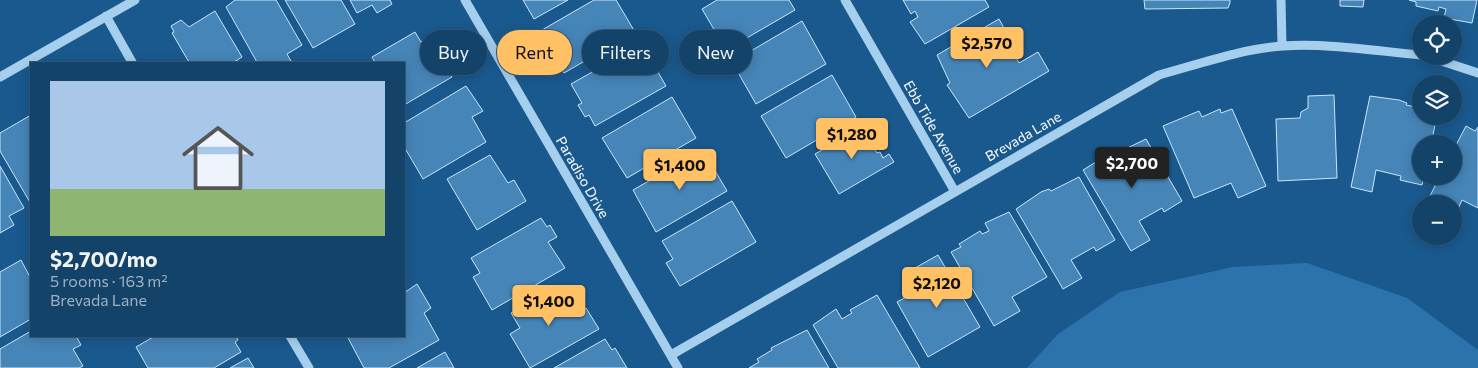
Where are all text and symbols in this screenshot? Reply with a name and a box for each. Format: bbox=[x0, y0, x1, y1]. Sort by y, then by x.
map controls bbox=[1412, 15, 1462, 245]
button: locate bbox=[1412, 15, 1462, 65]
pin: $2,570 bbox=[946, 27, 1028, 69]
chip: Buy bbox=[420, 30, 487, 75]
chip: Rent bbox=[497, 30, 572, 75]
chip: Filters bbox=[582, 30, 669, 75]
chip: New bbox=[679, 30, 752, 75]
text: $2,570 bbox=[962, 33, 1012, 52]
button: layers bbox=[1412, 75, 1462, 125]
street label: Ebb Tide Avenue bbox=[900, 77, 968, 177]
street label: Brevada Lane bbox=[982, 107, 1064, 165]
icon: home bbox=[173, 113, 263, 203]
pin: $1,280 bbox=[811, 118, 893, 160]
text: $1,280 bbox=[827, 124, 877, 143]
street label: Paradiso Drive bbox=[553, 133, 613, 221]
button: + bbox=[1412, 135, 1462, 185]
pin: $2,700 bbox=[1091, 146, 1173, 189]
pin: $1,400 bbox=[639, 148, 721, 191]
text: $2,700 bbox=[1106, 153, 1158, 172]
text: $1,400 bbox=[654, 155, 706, 174]
button: − bbox=[1412, 195, 1462, 245]
text: $2,700/mo bbox=[50, 246, 158, 271]
pin: $2,120 bbox=[896, 266, 978, 309]
text: 5 rooms · 163 m² bbox=[50, 271, 168, 290]
text: $2,120 bbox=[913, 273, 961, 292]
pin: $1,400 bbox=[508, 284, 590, 327]
text: Brevada Lane bbox=[50, 290, 147, 309]
text: $1,400 bbox=[523, 291, 575, 310]

